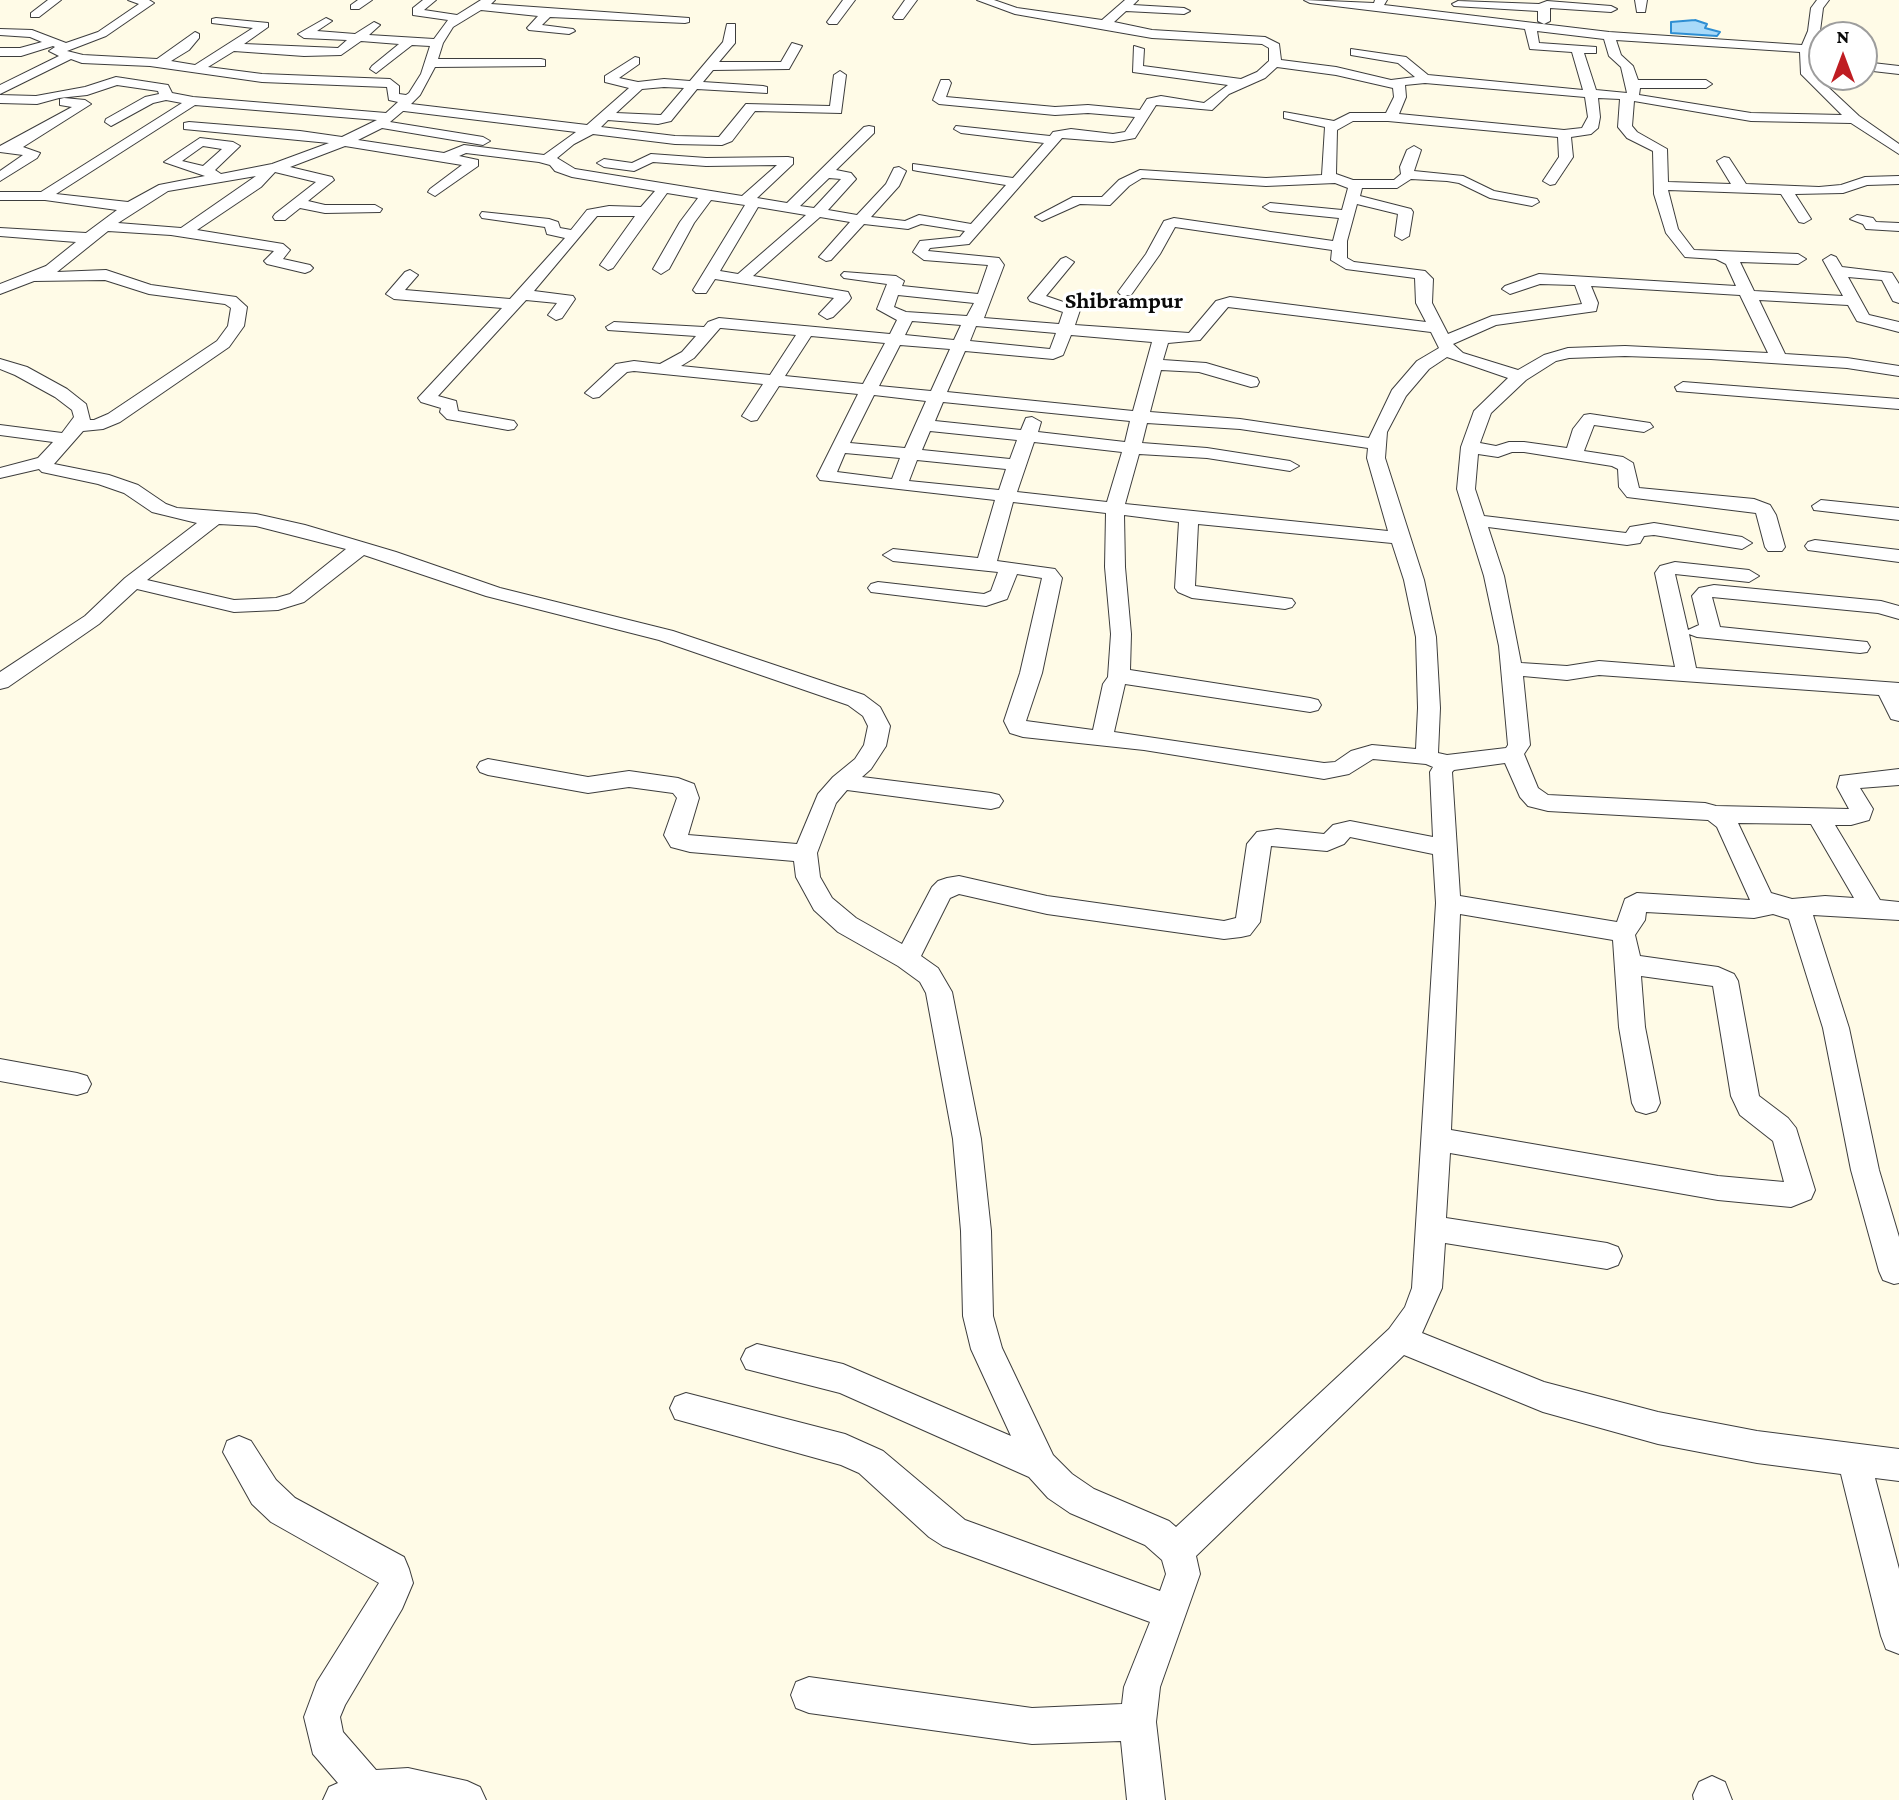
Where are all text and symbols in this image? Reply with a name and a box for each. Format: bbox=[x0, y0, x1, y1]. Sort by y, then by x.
north arrow bbox=[1808, 21, 1878, 91]
text: N bbox=[1837, 26, 1849, 47]
district label: Shibrampur bbox=[1065, 287, 1183, 315]

